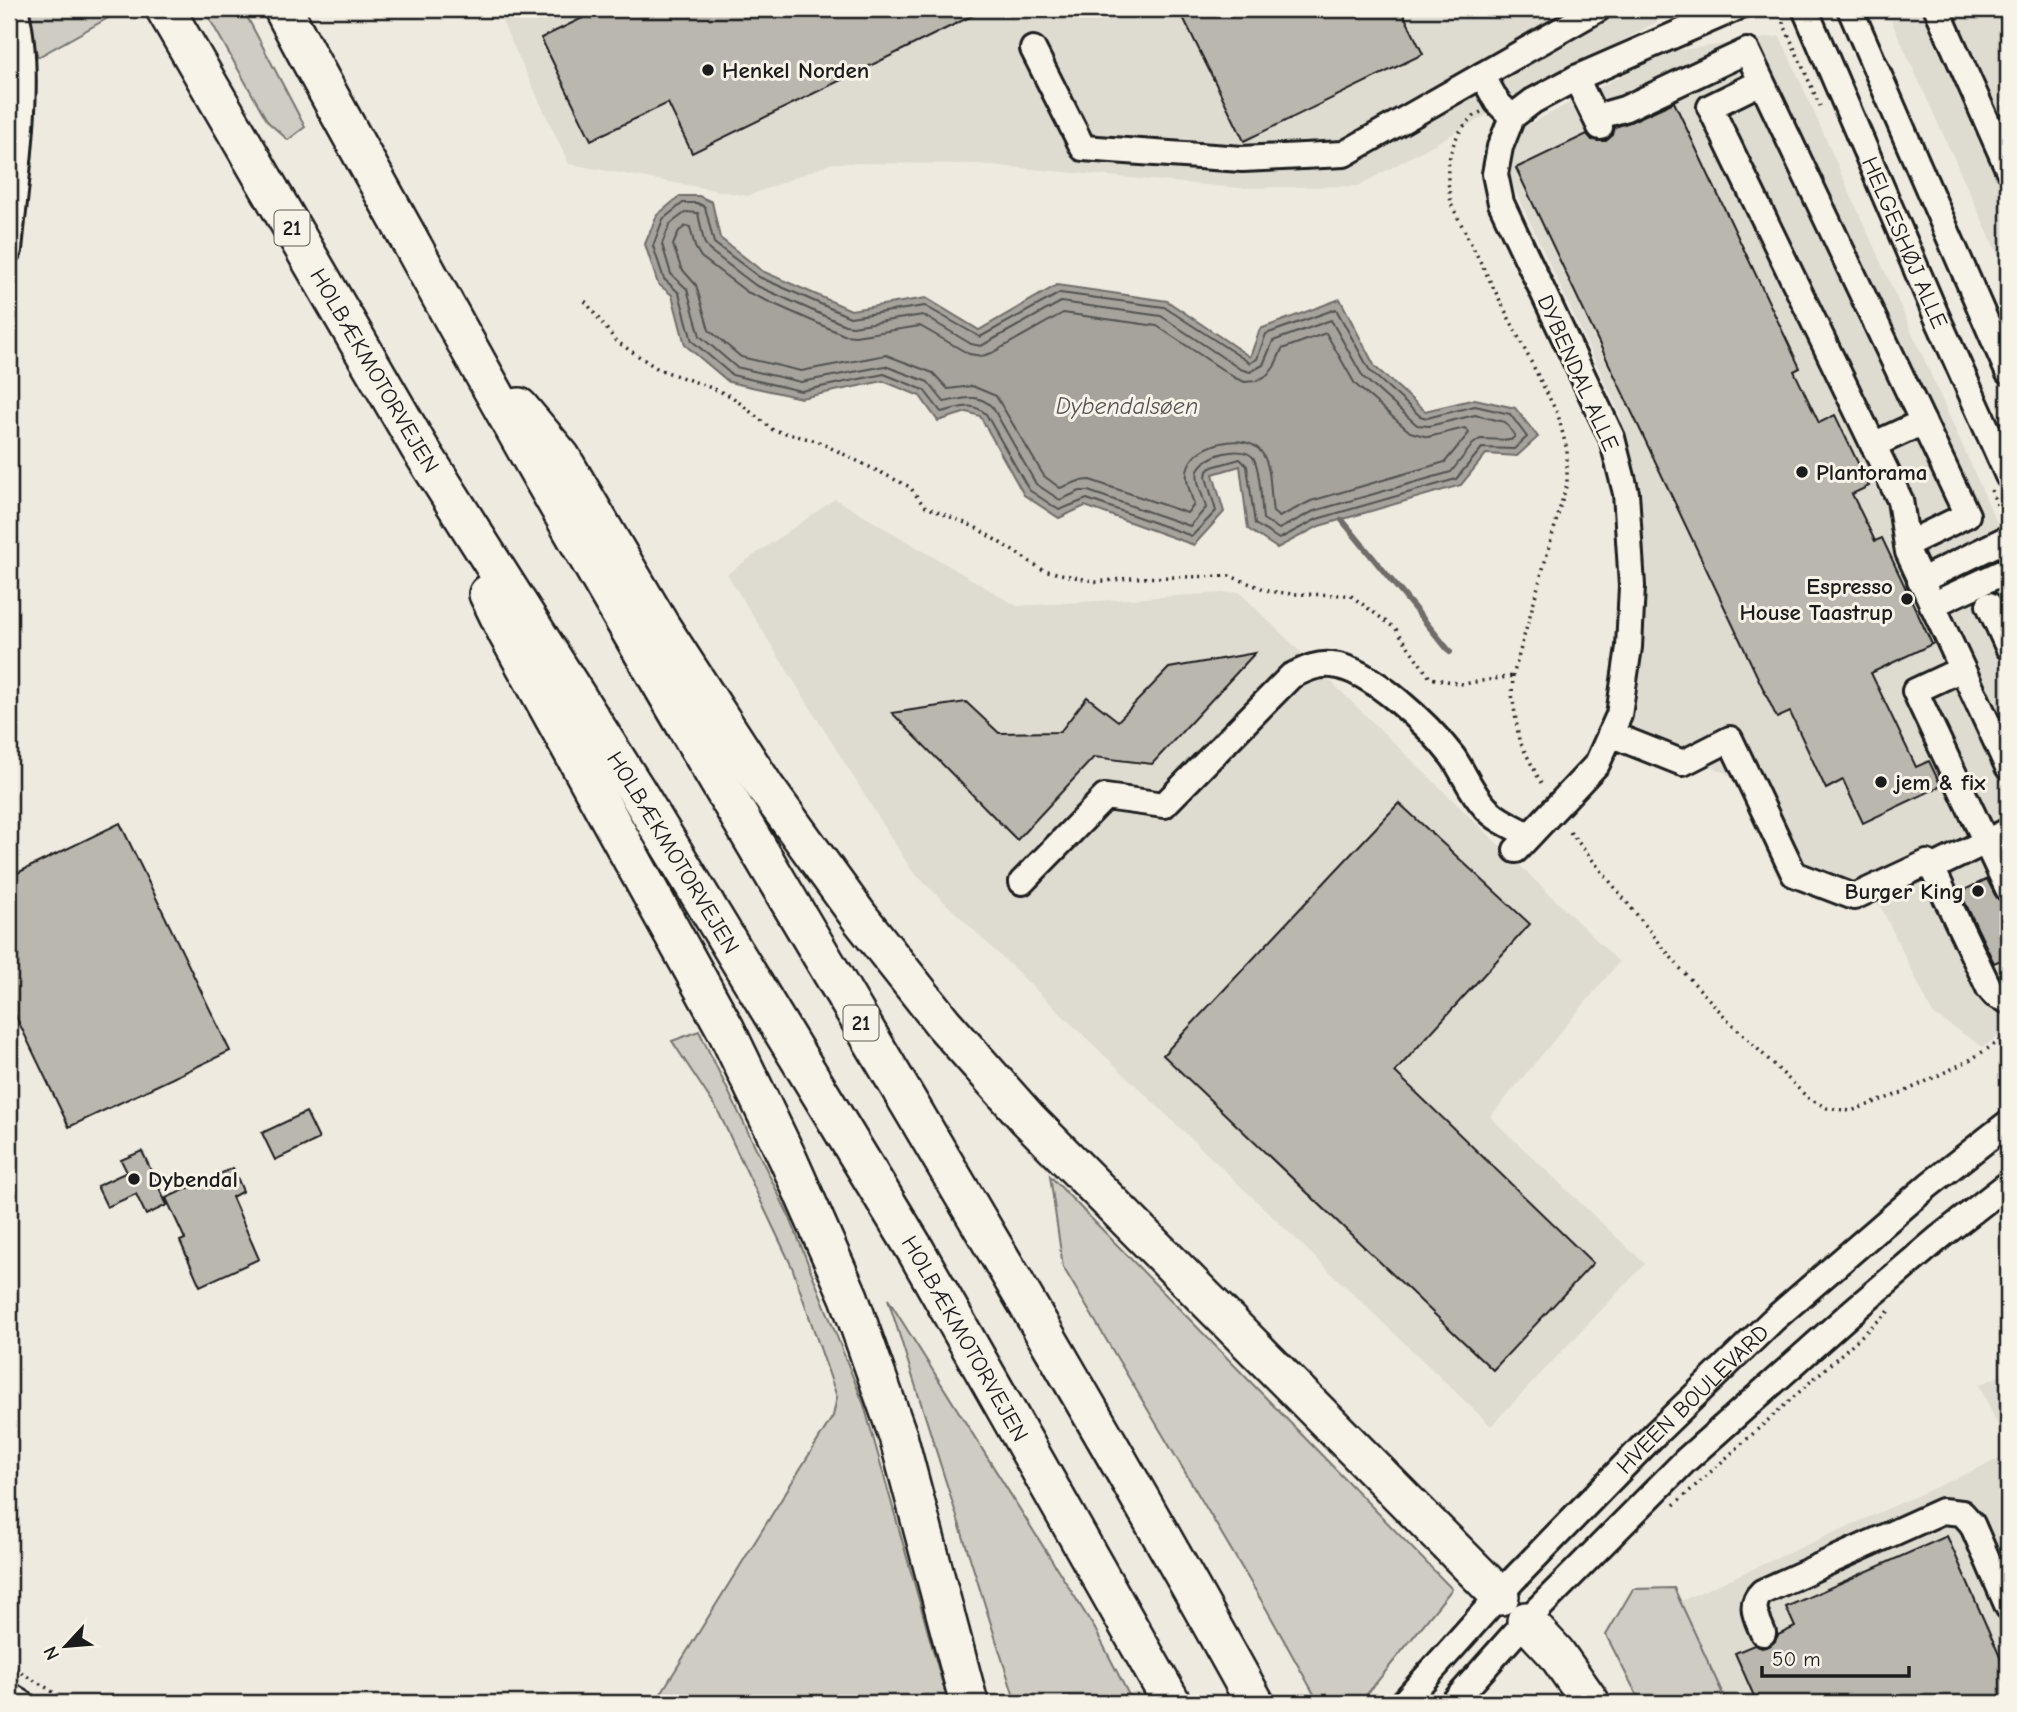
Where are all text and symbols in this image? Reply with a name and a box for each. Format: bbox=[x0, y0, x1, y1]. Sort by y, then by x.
place label: Henkel Norden bbox=[722, 57, 869, 84]
marker: Henkel Norden bbox=[700, 62, 716, 78]
street label: HELGESHØJ ALLE bbox=[1856, 153, 1954, 333]
road number: 21 bbox=[274, 210, 310, 246]
street label: HOLBÆKMOTORVEJEN bbox=[305, 263, 445, 478]
street label: DYBENDAL ALLE bbox=[1532, 291, 1625, 455]
water label: Dybendalsøen bbox=[1056, 392, 1198, 420]
place label: Plantorama bbox=[1816, 459, 1927, 486]
marker: Plantorama bbox=[1794, 464, 1810, 480]
place label: Espresso House Taastrup bbox=[1739, 573, 1893, 626]
marker: Espresso House Taastrup bbox=[1899, 591, 1915, 607]
street label: HOLBÆKMOTORVEJEN bbox=[602, 746, 746, 958]
place label: jem & fix bbox=[1893, 769, 1986, 796]
marker: jem & fix bbox=[1873, 774, 1889, 790]
place label: Burger King bbox=[1844, 878, 1964, 905]
marker: Burger King bbox=[1970, 883, 1986, 899]
road number: 21 bbox=[844, 1006, 878, 1040]
place label: Dybendal bbox=[148, 1166, 238, 1193]
marker: Dybendal bbox=[126, 1171, 142, 1187]
street label: HOLBÆKMOTORVEJEN bbox=[896, 1231, 1034, 1446]
street label: HVEEN BOULEVARD bbox=[1611, 1318, 1774, 1479]
north arrow bbox=[32, 1610, 102, 1680]
scale bar bbox=[1762, 1635, 1909, 1679]
text: N bbox=[39, 1643, 64, 1663]
text: 50 m bbox=[1772, 1647, 1821, 1671]

